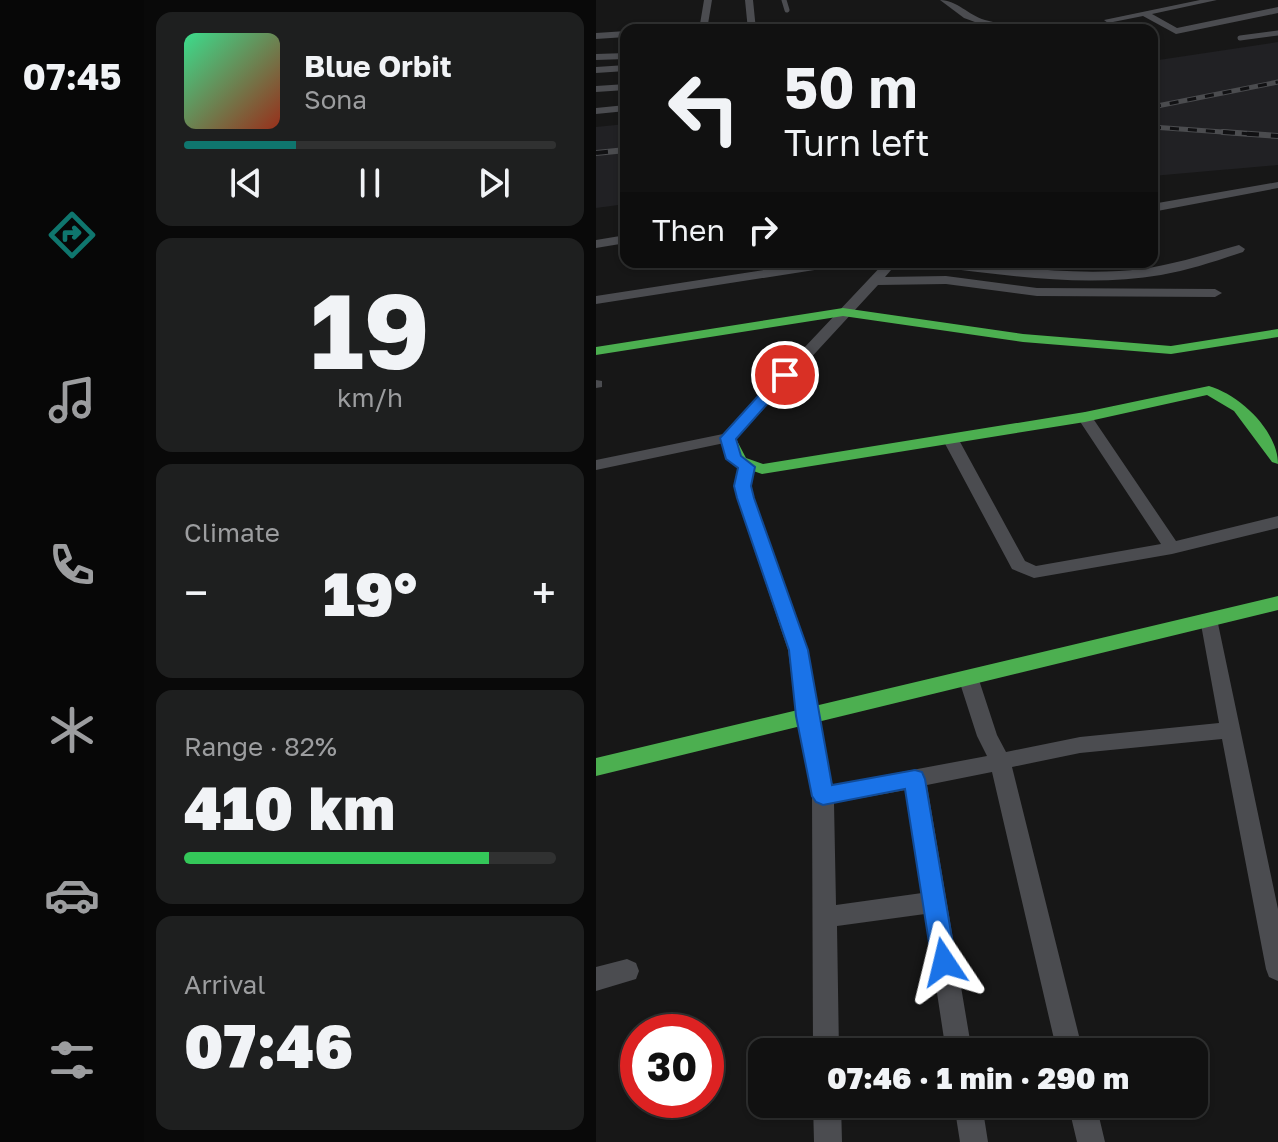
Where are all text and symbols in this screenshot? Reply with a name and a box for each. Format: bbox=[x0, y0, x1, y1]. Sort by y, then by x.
text: Blue Orbit bbox=[304, 48, 452, 84]
text: 50 m bbox=[784, 53, 918, 120]
text: 07:45 bbox=[22, 55, 122, 98]
icon: left bbox=[652, 56, 756, 160]
text: Sona bbox=[304, 84, 367, 115]
text: Turn left bbox=[784, 121, 930, 164]
icon: previous bbox=[224, 161, 268, 205]
icon: pause bbox=[348, 161, 392, 205]
icon: next bbox=[472, 161, 516, 205]
icon: directions bbox=[44, 207, 100, 263]
icon: right bbox=[741, 208, 785, 252]
text: Then bbox=[652, 212, 725, 248]
text: 19 bbox=[310, 267, 430, 392]
pin bbox=[751, 341, 819, 409]
icon: arrive bbox=[763, 353, 807, 397]
icon: music bbox=[44, 372, 100, 428]
text: km/h bbox=[337, 382, 403, 413]
text: Climate bbox=[184, 517, 280, 548]
icon: phone bbox=[44, 537, 100, 593]
text: 19° bbox=[323, 557, 417, 629]
text: − bbox=[184, 566, 208, 619]
text: + bbox=[532, 566, 556, 619]
icon: climate bbox=[44, 702, 100, 758]
text: Range · 82% bbox=[184, 731, 337, 762]
text: 410 km bbox=[184, 771, 395, 843]
icon: car bbox=[44, 867, 100, 923]
position arrow bbox=[902, 920, 986, 1004]
text: Arrival bbox=[184, 969, 265, 1000]
text: 07:46 bbox=[184, 1009, 353, 1081]
speed limit sign: 30 bbox=[620, 1014, 724, 1118]
icon: filters bbox=[44, 1032, 100, 1088]
text: 07:46 · 1 min · 290 m bbox=[827, 1060, 1129, 1096]

